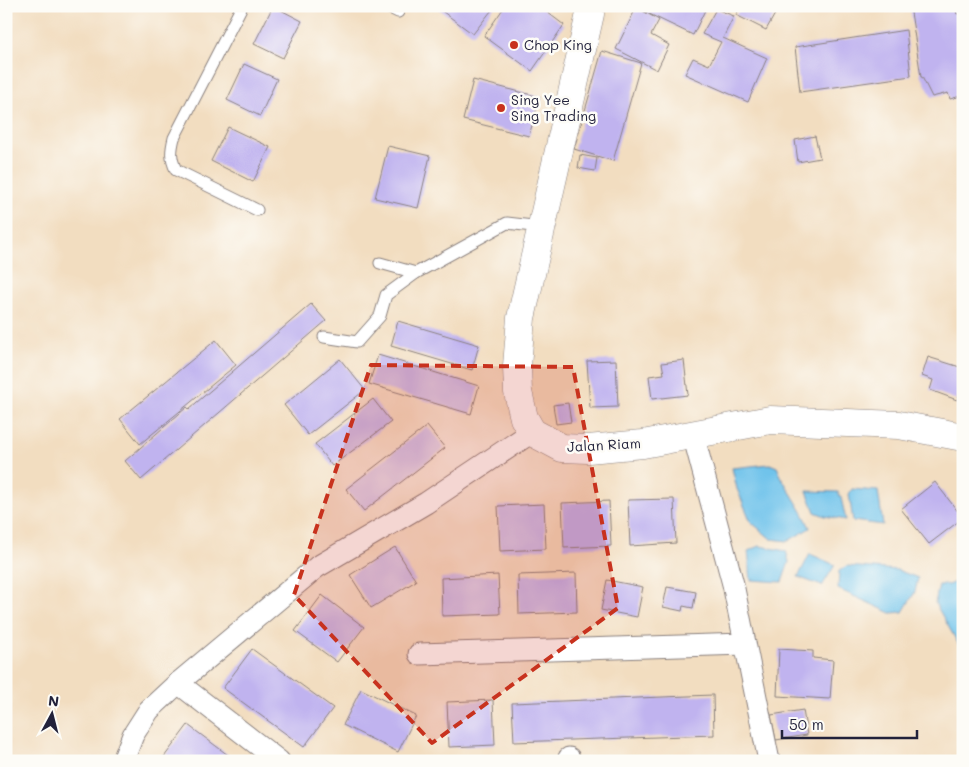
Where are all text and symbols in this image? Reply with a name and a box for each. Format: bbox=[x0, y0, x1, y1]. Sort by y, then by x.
place label: Chop King bbox=[524, 35, 592, 54]
marker: Chop King bbox=[508, 39, 520, 51]
place label: Sing Yee Sing Trading bbox=[511, 90, 596, 125]
marker: Sing Yee Sing Trading bbox=[495, 102, 507, 114]
street label: Jalan Riam bbox=[567, 433, 641, 456]
north arrow bbox=[28, 690, 78, 740]
text: N bbox=[47, 691, 60, 711]
scale bar bbox=[782, 707, 916, 739]
text: 50 m bbox=[789, 714, 824, 734]

